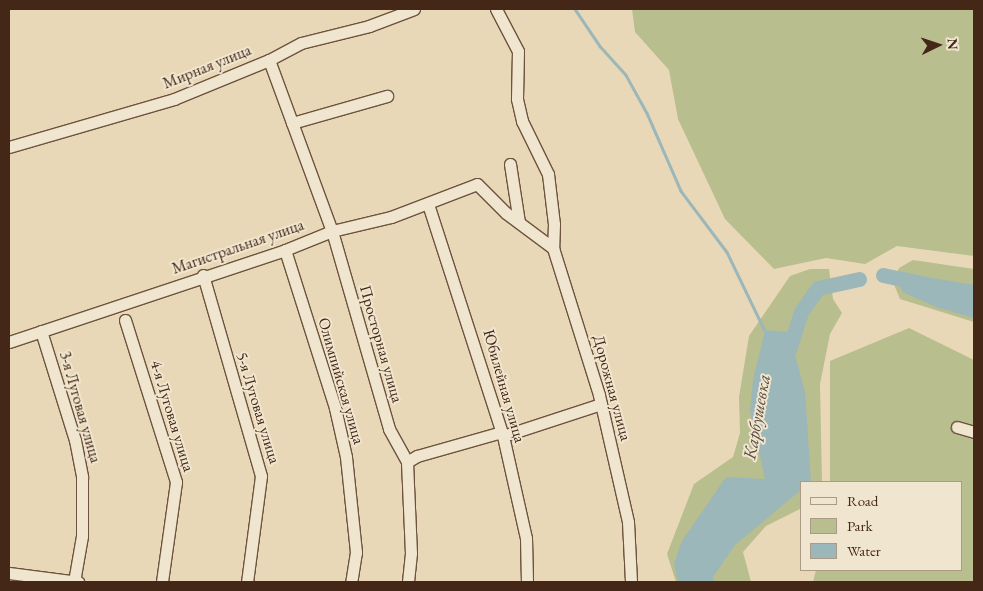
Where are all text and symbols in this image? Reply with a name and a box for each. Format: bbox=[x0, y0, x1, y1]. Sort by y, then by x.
north arrow bbox=[913, 20, 963, 70]
text: N bbox=[944, 38, 962, 50]
street label: Мирная улица bbox=[160, 41, 254, 93]
street label: Магистральная улица bbox=[169, 215, 307, 279]
street label: Просторная улица bbox=[355, 283, 407, 405]
street label: Олимпийская улица bbox=[314, 316, 368, 446]
street label: Юбилейная улица bbox=[479, 327, 529, 445]
street label: Дорожная улица bbox=[589, 333, 635, 443]
street label: 3-я Луговая улица bbox=[55, 349, 105, 465]
street label: 5-я Луговая улица bbox=[232, 350, 284, 466]
street label: 4-я Луговая улица bbox=[146, 358, 198, 474]
water label: Карбушевка bbox=[739, 373, 775, 461]
legend bbox=[800, 481, 963, 571]
text: Road bbox=[847, 491, 878, 510]
text: Park bbox=[847, 516, 873, 535]
text: Water bbox=[847, 541, 881, 560]

